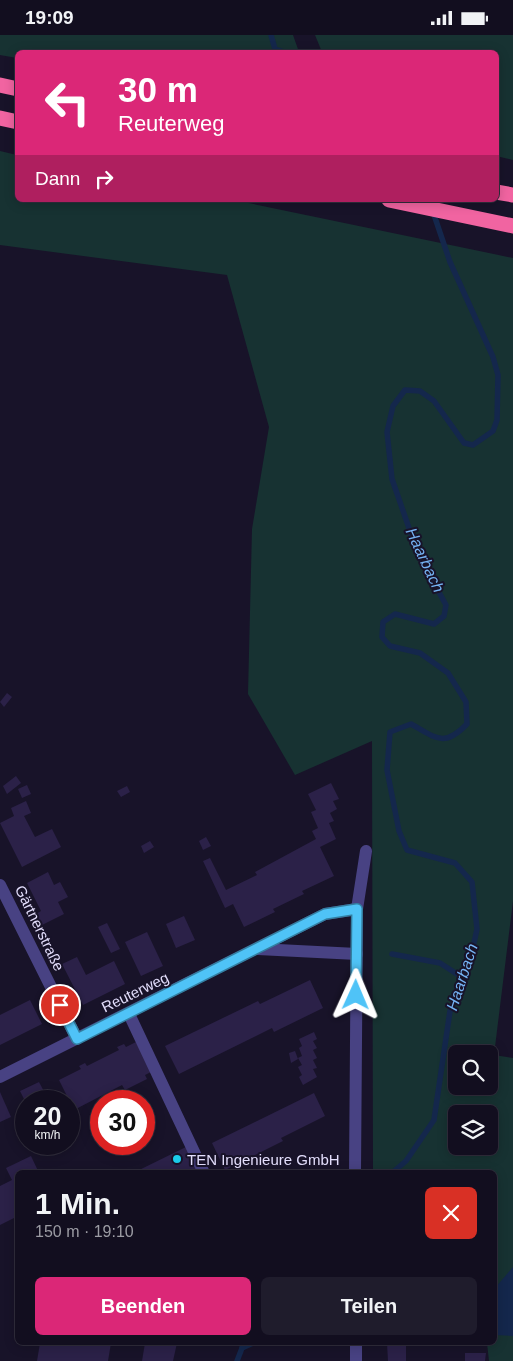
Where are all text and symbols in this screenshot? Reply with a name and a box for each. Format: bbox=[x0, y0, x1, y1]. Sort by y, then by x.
text: 19:09 bbox=[25, 7, 74, 28]
icon: left bbox=[35, 70, 100, 135]
text: 30 m bbox=[118, 70, 198, 109]
text: Reuterweg bbox=[118, 111, 224, 136]
icon: right bbox=[90, 165, 118, 193]
text: Dann bbox=[35, 168, 80, 189]
water label: Haarbach bbox=[403, 525, 447, 595]
street label: Gärtnerstraße bbox=[12, 882, 68, 974]
water label: Haarbach bbox=[443, 941, 481, 1013]
street label: Reuterweg bbox=[99, 968, 171, 1016]
position arrow bbox=[329, 968, 381, 1020]
pin bbox=[39, 984, 81, 1026]
icon: arrive bbox=[46, 991, 74, 1019]
map controls bbox=[448, 1045, 498, 1155]
button: search bbox=[448, 1045, 498, 1095]
speed limit sign: 30 bbox=[90, 1090, 155, 1155]
text: 20 bbox=[34, 1102, 61, 1130]
button: layers bbox=[448, 1105, 498, 1155]
text: km/h bbox=[34, 1128, 61, 1142]
place label: TEN Ingenieure GmbH bbox=[187, 1151, 340, 1168]
marker: TEN Ingenieure GmbH bbox=[171, 1153, 183, 1165]
text: 1 Min. bbox=[35, 1187, 120, 1220]
button: close bbox=[425, 1187, 477, 1239]
text: 150 m · 19:10 bbox=[35, 1223, 134, 1240]
button: Beenden bbox=[35, 1277, 251, 1335]
button: Teilen bbox=[261, 1277, 477, 1335]

